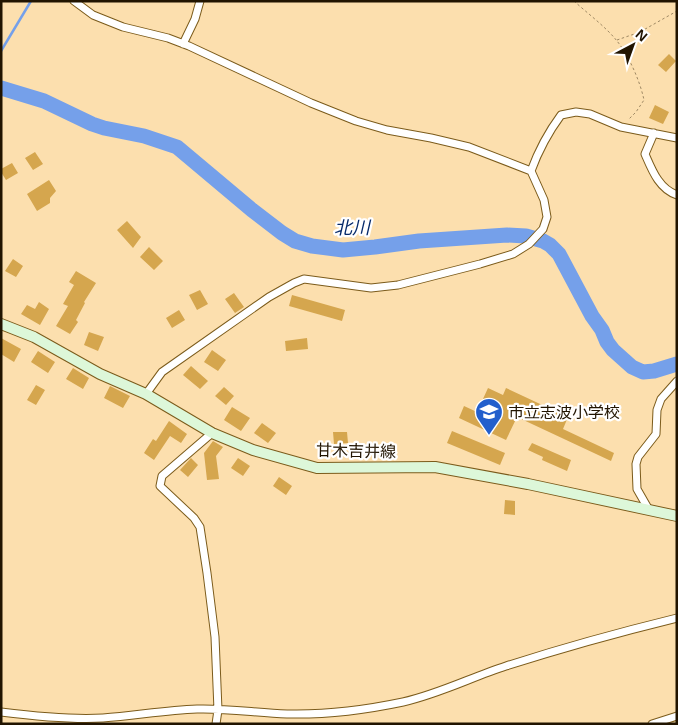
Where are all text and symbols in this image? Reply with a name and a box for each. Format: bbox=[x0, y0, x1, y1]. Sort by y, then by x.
north arrow bbox=[608, 20, 658, 70]
text: N bbox=[632, 26, 651, 45]
water label: 北川 bbox=[334, 218, 372, 238]
school or university icon: 市立志波小学校 bbox=[474, 397, 504, 436]
place label: 市立志波小学校 bbox=[508, 404, 620, 421]
street label: 甘木吉井線 bbox=[316, 442, 396, 460]

